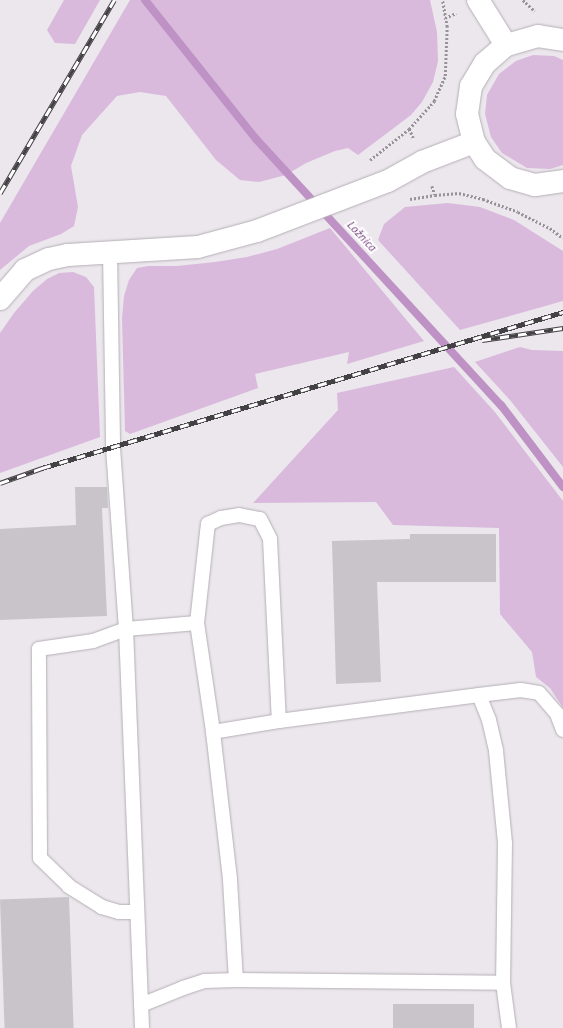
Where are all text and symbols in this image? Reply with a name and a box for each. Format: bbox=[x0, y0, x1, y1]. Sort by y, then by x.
water label: Ložnica bbox=[344, 218, 380, 254]

